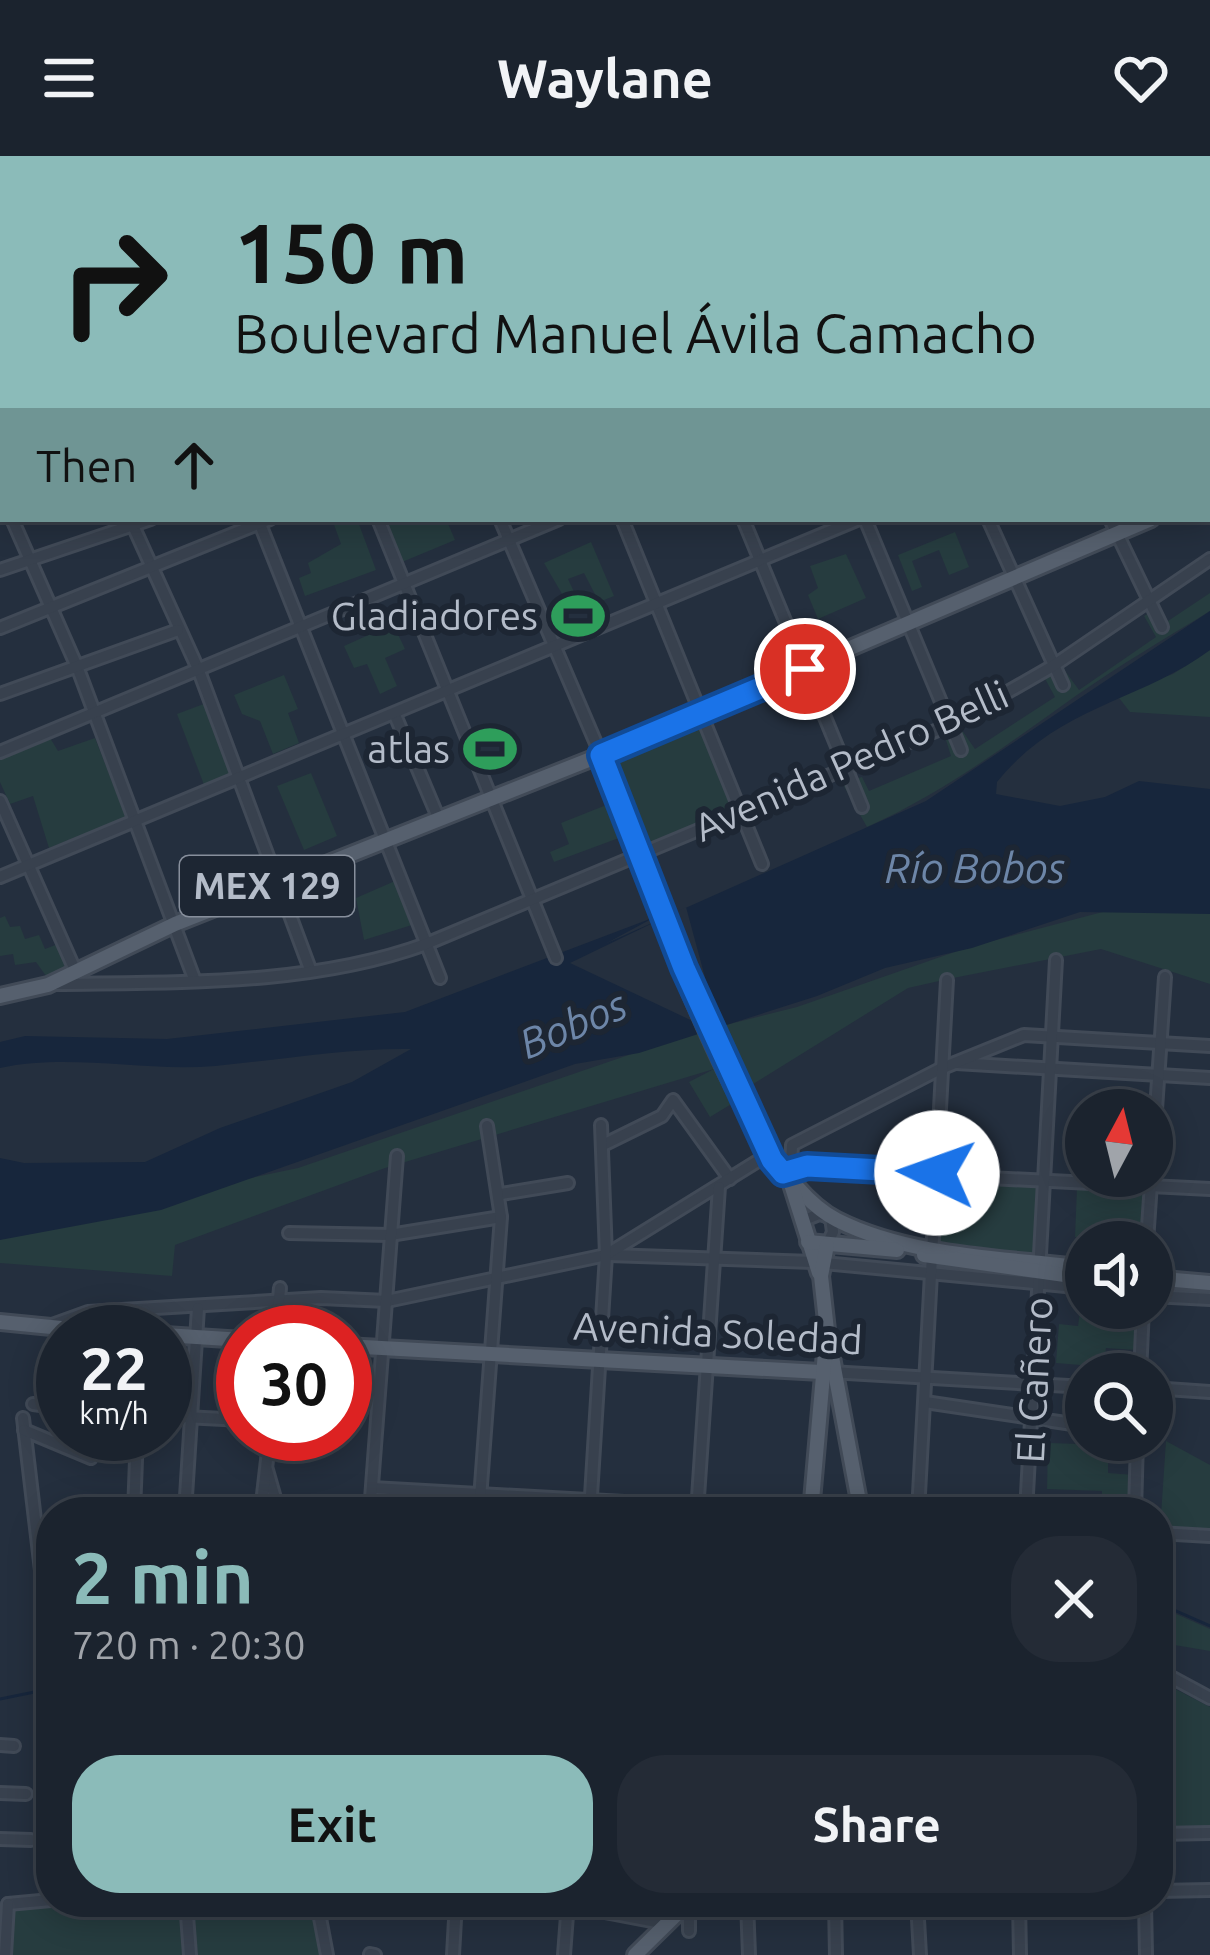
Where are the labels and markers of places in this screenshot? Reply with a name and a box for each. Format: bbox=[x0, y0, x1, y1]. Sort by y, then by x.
sports icon: Gladiadores bbox=[549, 587, 607, 645]
place label: Gladiadores bbox=[331, 594, 538, 637]
pin bbox=[754, 618, 856, 720]
sports icon: atlas bbox=[461, 720, 519, 778]
place label: atlas bbox=[367, 727, 450, 770]

